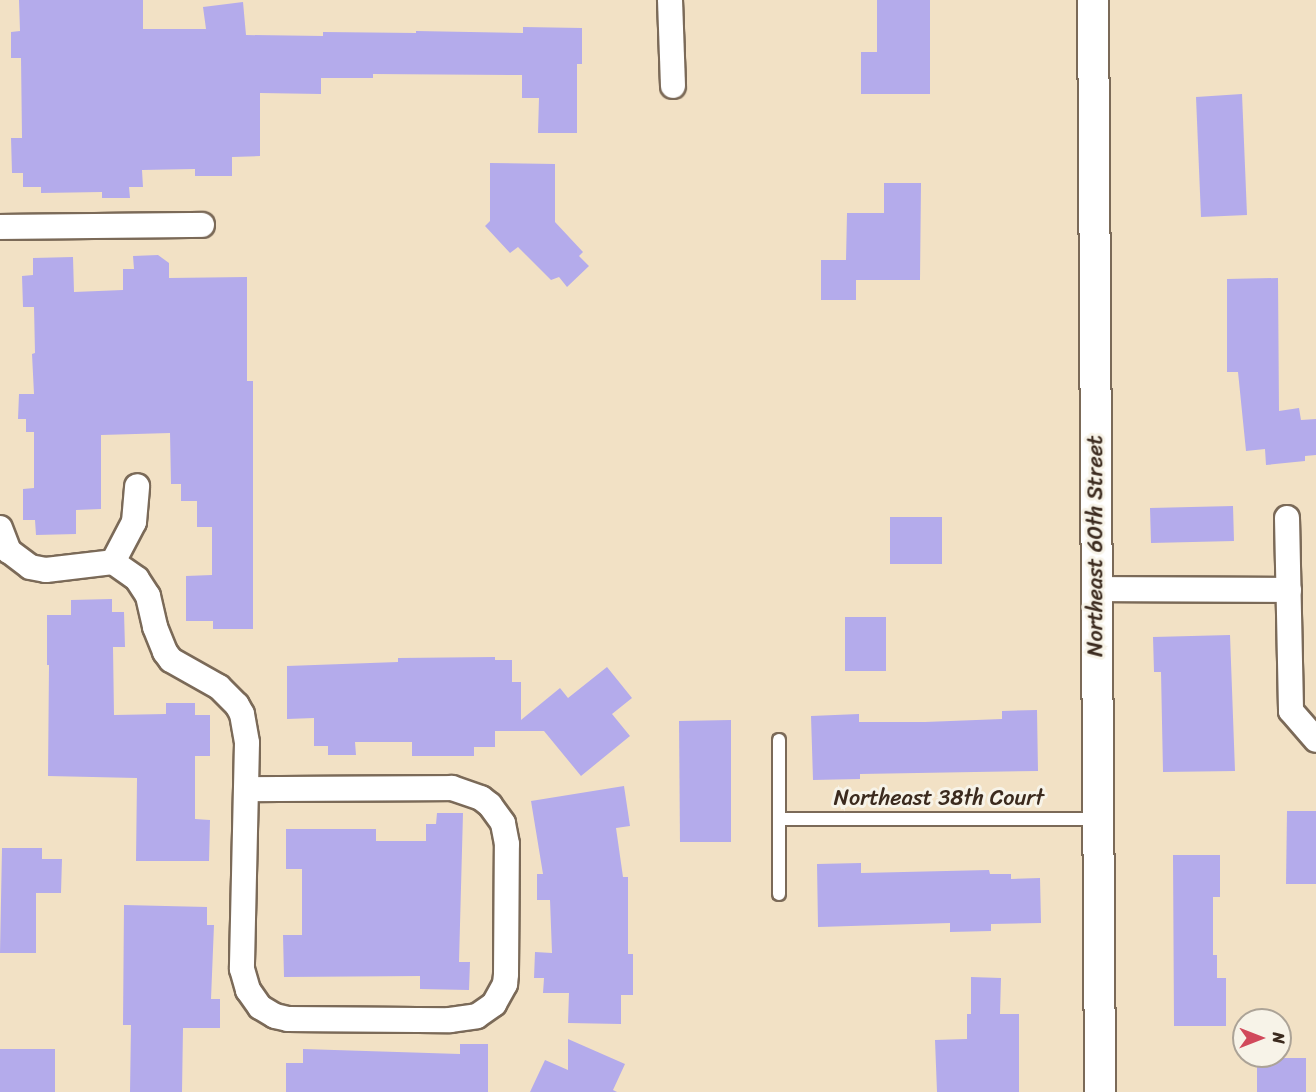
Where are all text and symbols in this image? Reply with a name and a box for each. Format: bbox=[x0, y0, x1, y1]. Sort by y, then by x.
street label: Northeast 60th Street bbox=[1082, 435, 1108, 657]
street label: Northeast 38th Court bbox=[833, 785, 1045, 811]
north arrow bbox=[1232, 1008, 1292, 1068]
text: N bbox=[1264, 1032, 1293, 1044]

